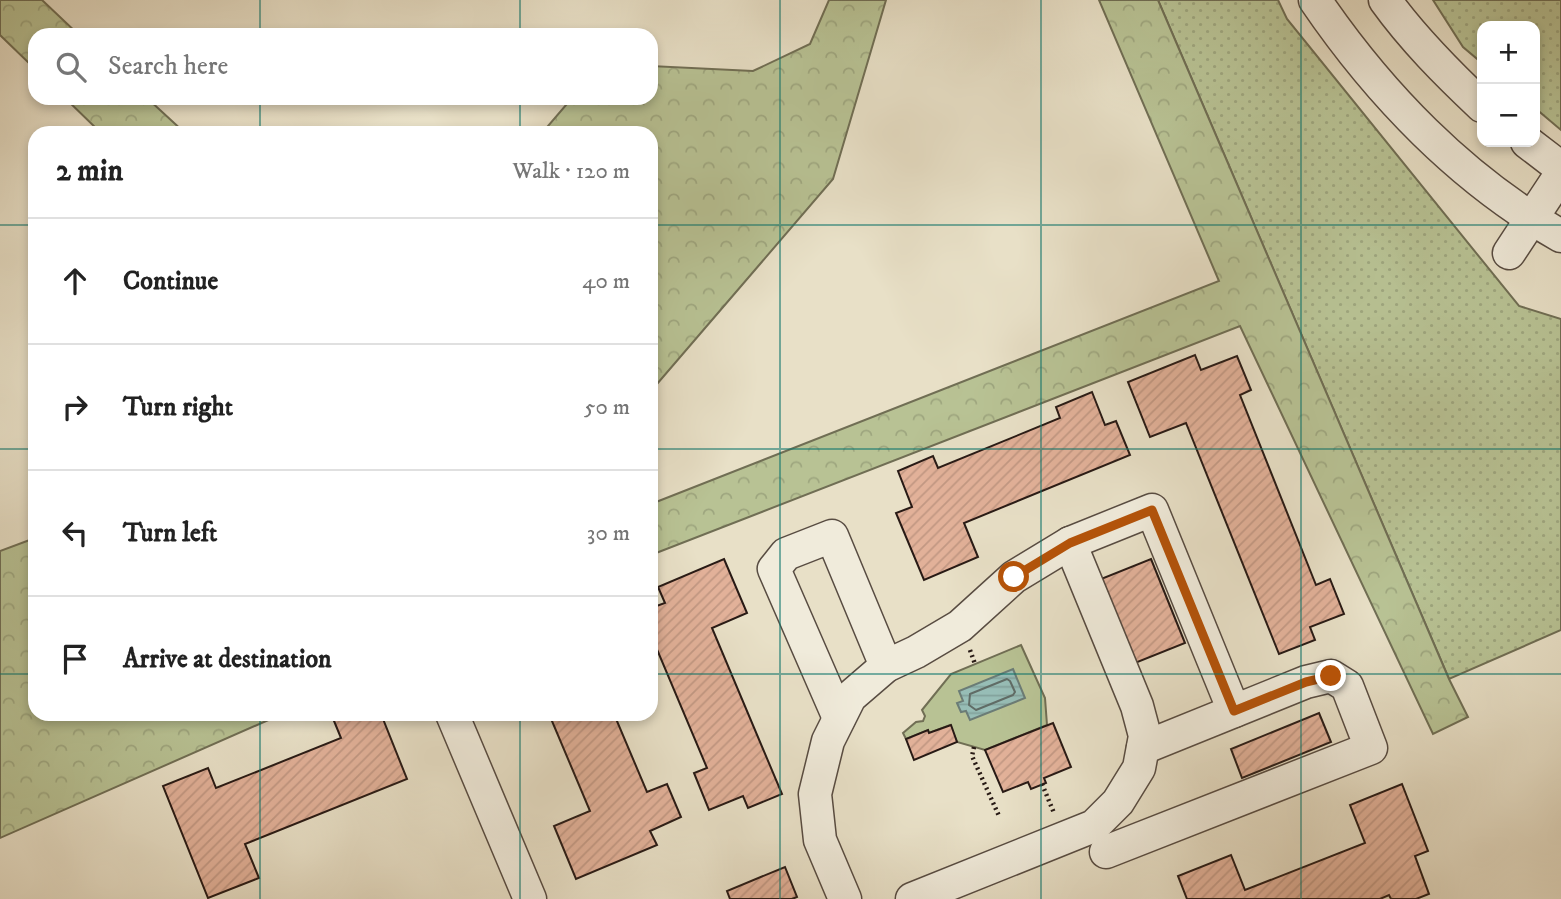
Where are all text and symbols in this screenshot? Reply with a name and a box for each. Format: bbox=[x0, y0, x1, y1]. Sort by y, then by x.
map controls bbox=[1477, 21, 1540, 147]
button: + bbox=[1477, 21, 1540, 84]
search box bbox=[28, 28, 658, 105]
icon: search bbox=[52, 48, 90, 86]
text: Search here bbox=[108, 50, 228, 83]
button: − bbox=[1477, 84, 1540, 147]
text: 2 min bbox=[56, 153, 123, 190]
text: Walk · 120 m bbox=[512, 157, 630, 186]
icon: ahead bbox=[56, 262, 94, 300]
text: Continue bbox=[123, 265, 218, 298]
text: 40 m bbox=[582, 267, 630, 296]
icon: right bbox=[56, 388, 94, 426]
text: Turn right bbox=[123, 391, 233, 424]
text: 50 m bbox=[584, 393, 630, 422]
icon: left bbox=[56, 514, 94, 552]
text: Turn left bbox=[123, 517, 217, 550]
text: 30 m bbox=[587, 519, 630, 548]
route start bbox=[998, 561, 1029, 592]
icon: arrive bbox=[56, 640, 94, 678]
text: Arrive at destination bbox=[123, 643, 332, 676]
route end bbox=[1315, 660, 1346, 691]

